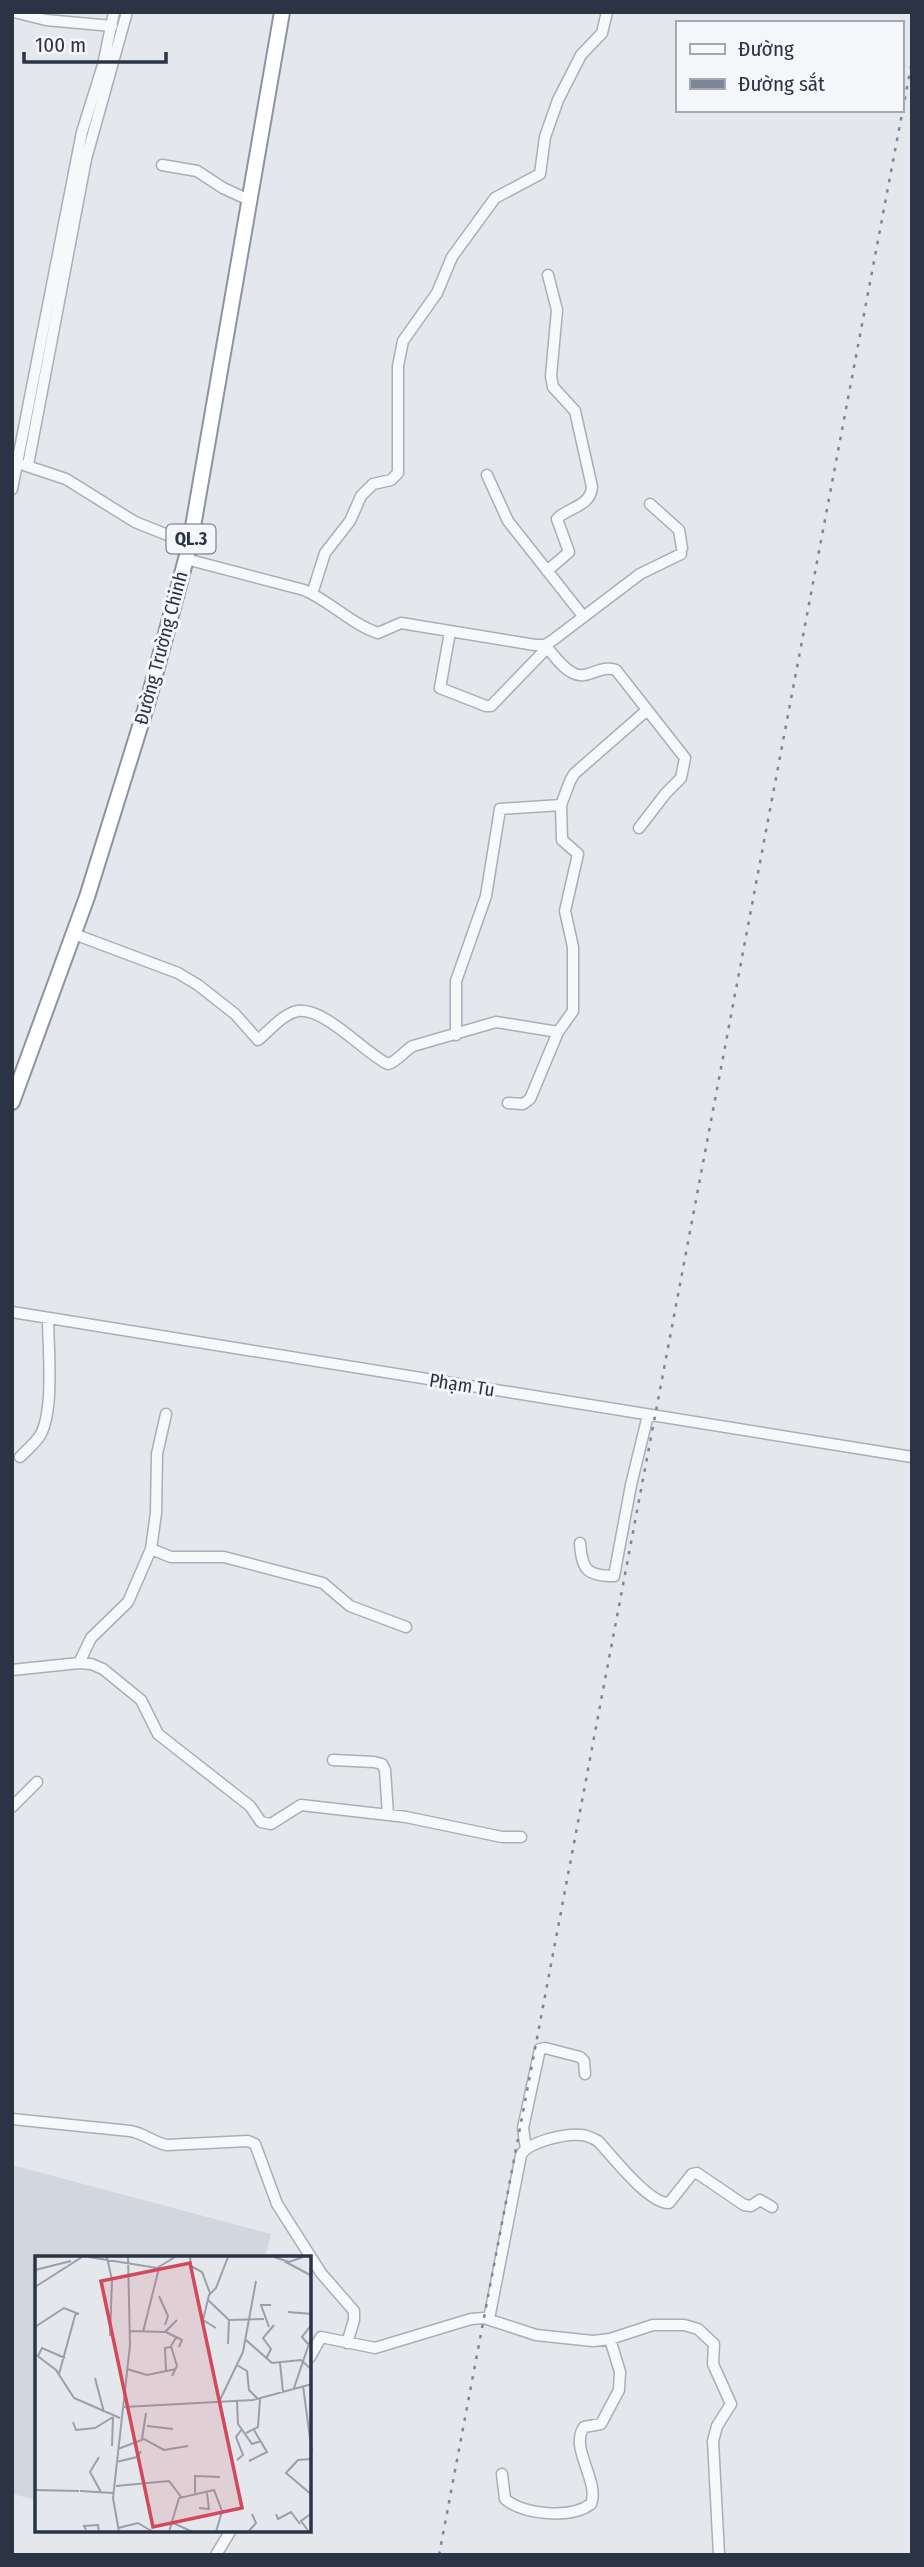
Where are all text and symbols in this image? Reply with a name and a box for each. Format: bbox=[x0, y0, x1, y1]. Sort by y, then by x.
scale bar bbox=[24, 21, 166, 65]
legend bbox=[676, 21, 903, 112]
text: 100 m bbox=[35, 32, 86, 58]
text: Đường bbox=[738, 36, 794, 62]
text: Đường sắt bbox=[738, 71, 825, 97]
road number: QL.3 bbox=[166, 524, 216, 554]
street label: Đường Trường Chinh bbox=[129, 569, 193, 727]
street label: Phạm Tu bbox=[428, 1368, 496, 1402]
inset map bbox=[35, 2256, 312, 2532]

